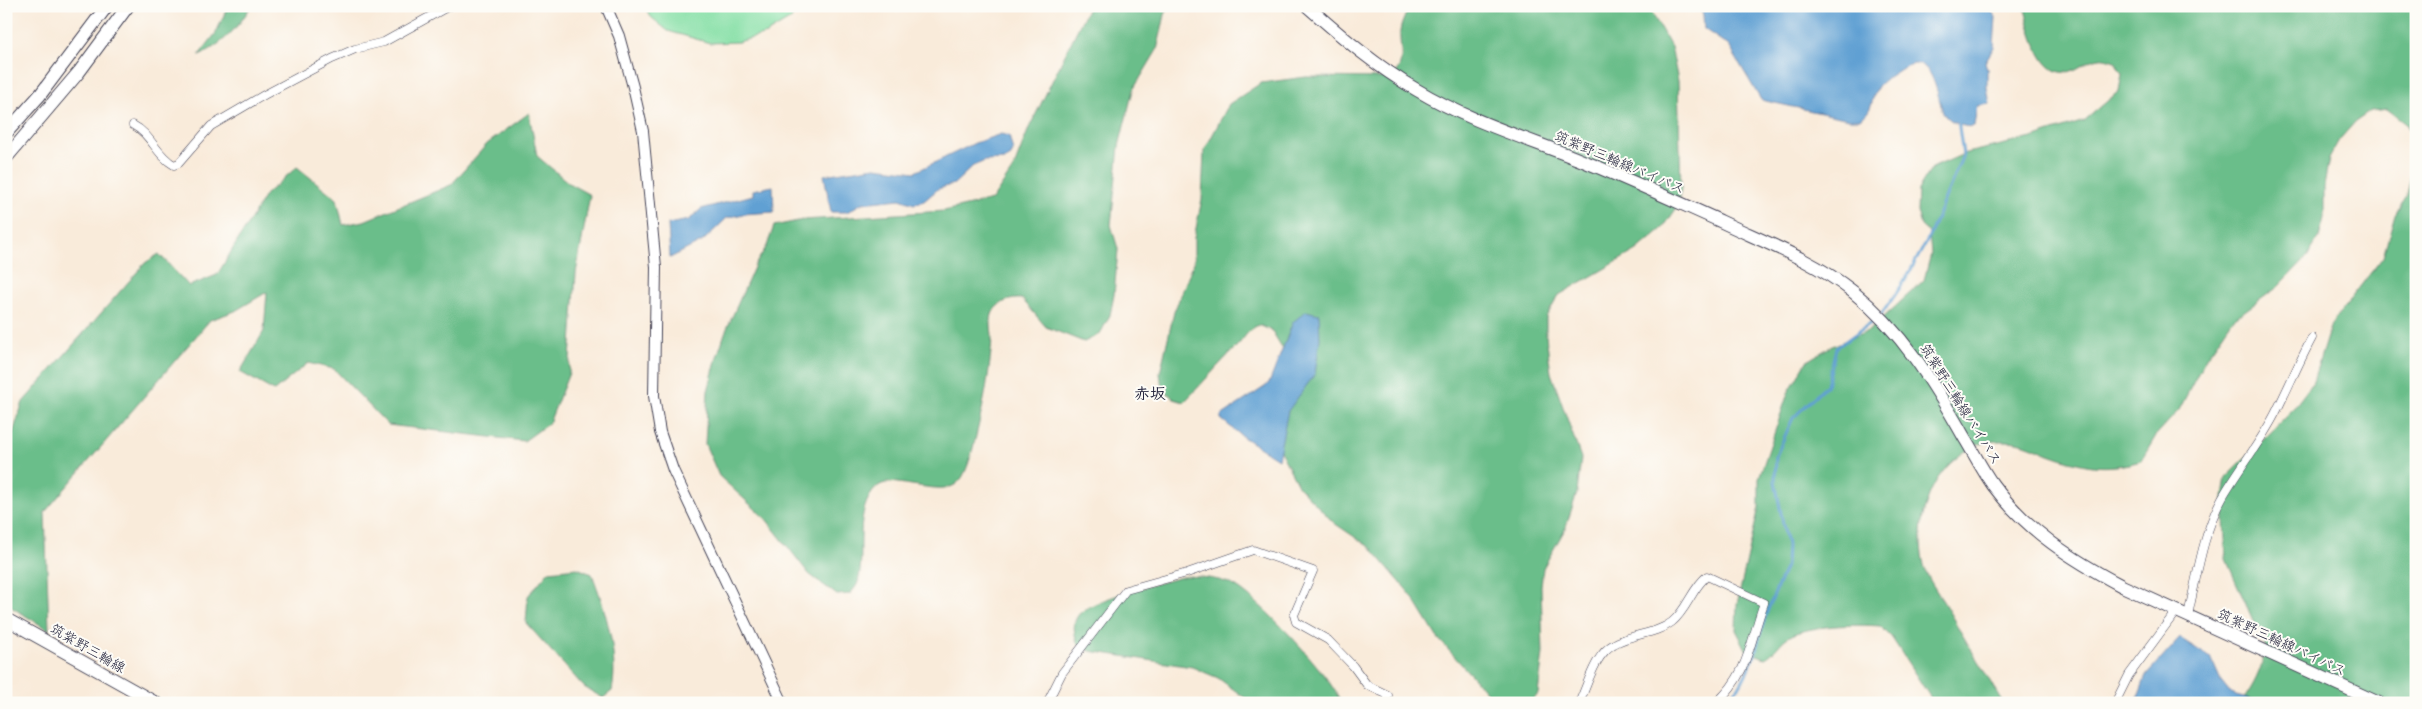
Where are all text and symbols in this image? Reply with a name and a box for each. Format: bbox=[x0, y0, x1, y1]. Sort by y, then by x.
street label: 筑紫野三輪線バイパス bbox=[1552, 125, 1689, 199]
street label: 筑紫野三輪線バイパス bbox=[1915, 339, 2007, 469]
district label: 赤坂 bbox=[1134, 380, 1166, 404]
street label: 筑紫野三輪線バイパス bbox=[2214, 603, 2350, 681]
street label: 筑紫野三輪線 bbox=[47, 617, 130, 678]

